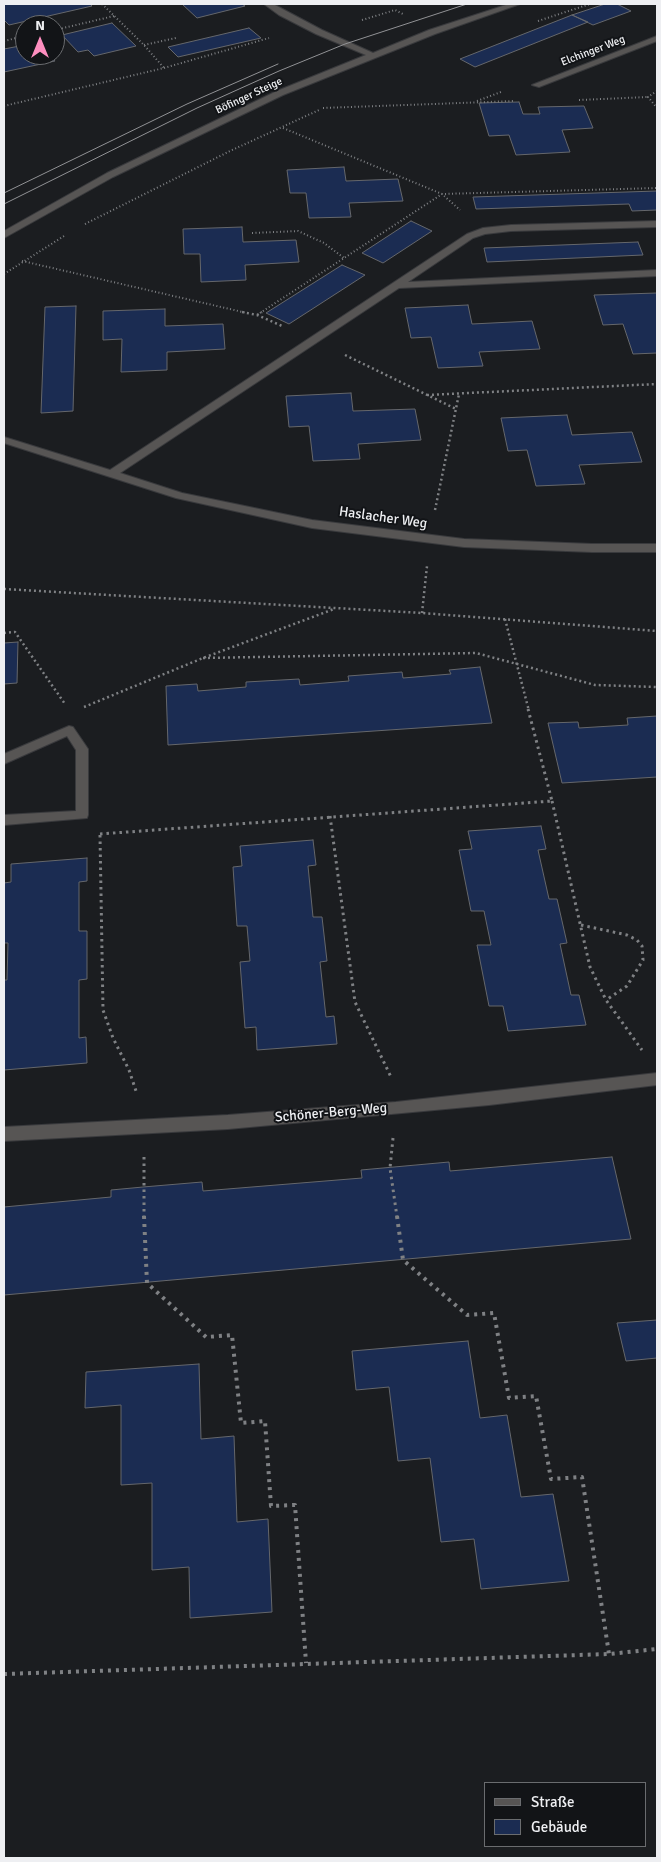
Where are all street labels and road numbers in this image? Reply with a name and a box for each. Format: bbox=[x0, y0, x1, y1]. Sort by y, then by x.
street label: Elchinger Weg bbox=[559, 33, 627, 69]
street label: Böfinger Steige bbox=[214, 75, 284, 117]
street label: Haslacher Weg bbox=[338, 503, 428, 533]
street label: Schöner-Berg-Weg bbox=[274, 1100, 388, 1126]

